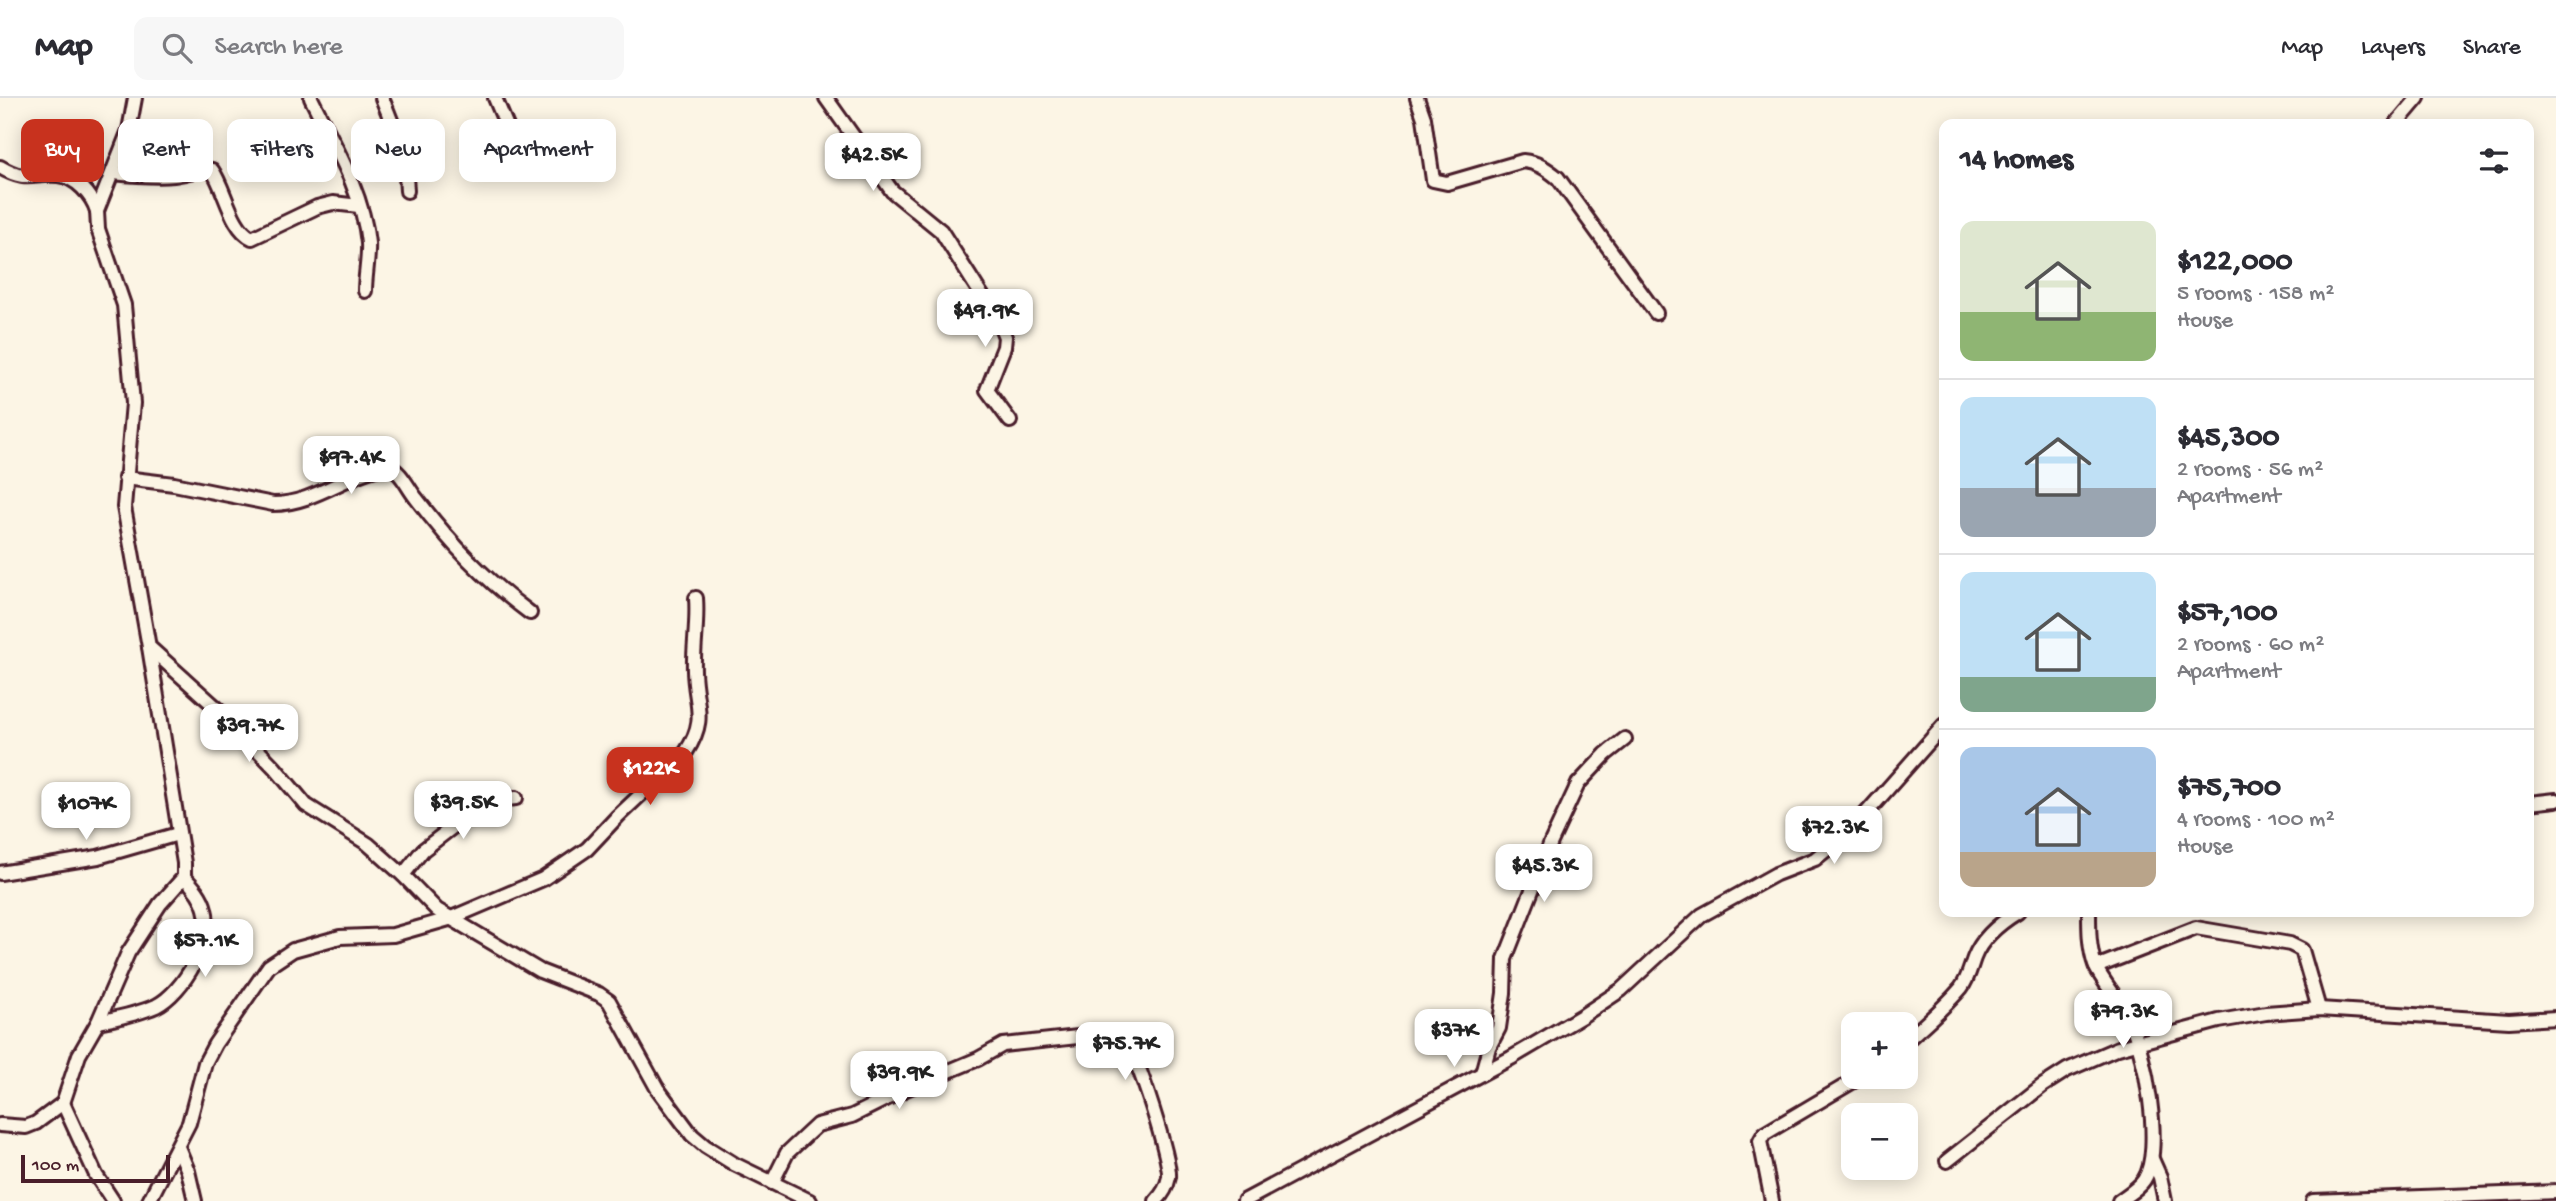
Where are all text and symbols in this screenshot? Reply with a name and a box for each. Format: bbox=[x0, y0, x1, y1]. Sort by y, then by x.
search box bbox=[134, 17, 624, 80]
text: Map bbox=[35, 29, 92, 67]
icon: search bbox=[158, 29, 196, 67]
text: Search here bbox=[214, 33, 343, 64]
text: Map bbox=[2281, 34, 2323, 63]
text: Layers bbox=[2361, 34, 2425, 63]
text: Share bbox=[2463, 34, 2521, 63]
chip: Buy bbox=[21, 119, 104, 182]
chip: Rent bbox=[118, 119, 213, 182]
chip: Filters bbox=[227, 119, 337, 182]
chip: New bbox=[351, 119, 445, 182]
chip: Apartment bbox=[459, 119, 616, 182]
pin: $42.5K bbox=[816, 134, 930, 193]
text: $42.5K bbox=[841, 142, 905, 169]
icon: filters bbox=[2475, 142, 2513, 180]
text: 14 homes bbox=[1960, 144, 2073, 179]
text: $122,000 bbox=[2177, 246, 2293, 281]
icon: home bbox=[2016, 249, 2100, 333]
text: 5 rooms · 158 m² bbox=[2177, 281, 2334, 308]
pin: $49.9K bbox=[928, 289, 1042, 349]
text: $49.9K bbox=[953, 298, 1017, 325]
text: House bbox=[2177, 308, 2233, 335]
text: $45,300 bbox=[2177, 422, 2280, 457]
icon: home bbox=[2016, 425, 2100, 509]
pin: $97.4K bbox=[294, 436, 408, 496]
text: $97.4K bbox=[319, 445, 383, 472]
text: 2 rooms · 56 m² bbox=[2177, 457, 2323, 484]
text: Apartment bbox=[2177, 484, 2281, 511]
text: $57,100 bbox=[2177, 597, 2277, 632]
icon: home bbox=[2016, 600, 2100, 684]
text: 2 rooms · 60 m² bbox=[2177, 632, 2324, 659]
text: Apartment bbox=[2177, 659, 2281, 686]
pin: $39.7K bbox=[192, 704, 306, 764]
text: $39.7K bbox=[216, 713, 282, 740]
pin: $122K bbox=[601, 748, 699, 807]
text: $122K bbox=[623, 756, 677, 783]
text: $75,700 bbox=[2177, 772, 2281, 807]
icon: home bbox=[2016, 775, 2100, 859]
pin: $107K bbox=[37, 782, 135, 842]
pin: $39.5K bbox=[406, 782, 520, 841]
text: $39.5K bbox=[430, 790, 496, 817]
text: $107K bbox=[57, 791, 115, 818]
pin: $72.3K bbox=[1777, 806, 1891, 866]
text: 4 rooms · 100 m² bbox=[2177, 807, 2335, 834]
text: $72.3K bbox=[1801, 815, 1867, 842]
text: House bbox=[2177, 834, 2233, 861]
pin: $45.3K bbox=[1487, 844, 1601, 904]
text: $45.3K bbox=[1511, 853, 1577, 880]
pin: $57.1K bbox=[148, 920, 262, 979]
text: $57.1K bbox=[173, 928, 237, 955]
pin: $79.3K bbox=[2066, 990, 2180, 1050]
text: $79.3K bbox=[2090, 999, 2156, 1026]
pin: $37K bbox=[1413, 1010, 1495, 1069]
map controls bbox=[1841, 1012, 1918, 1180]
button: + bbox=[1841, 1012, 1918, 1089]
text: $37K bbox=[1431, 1018, 1477, 1045]
pin: $75.7K bbox=[1068, 1023, 1182, 1082]
text: $75.7K bbox=[1092, 1031, 1158, 1058]
pin: $39.9K bbox=[842, 1052, 956, 1111]
text: $39.9K bbox=[866, 1060, 932, 1087]
button: − bbox=[1841, 1103, 1918, 1180]
scale bar bbox=[21, 1152, 170, 1184]
text: 100 m bbox=[32, 1155, 79, 1178]

